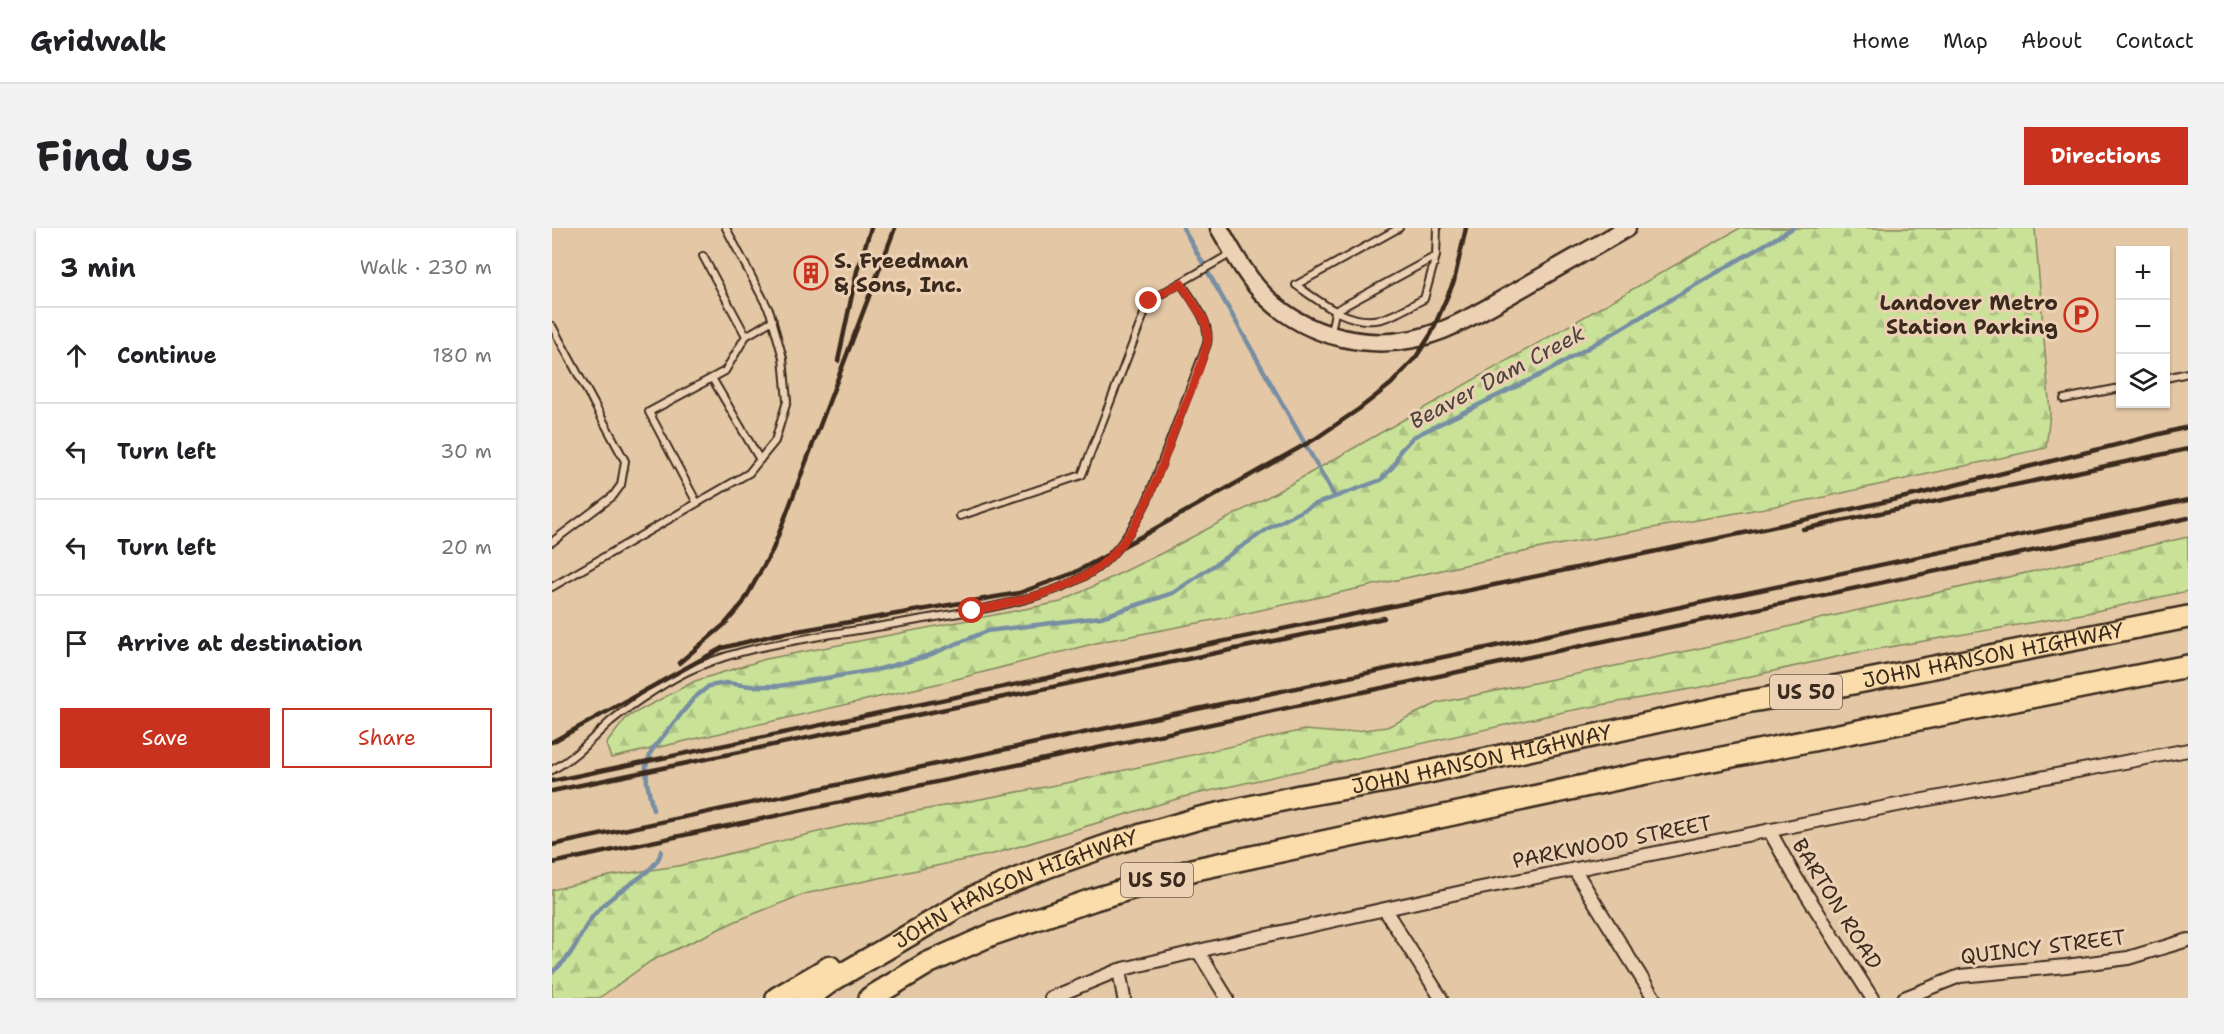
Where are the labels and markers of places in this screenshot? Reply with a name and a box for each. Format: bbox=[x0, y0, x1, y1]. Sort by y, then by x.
place label: S. Freedman & Sons, Inc. bbox=[834, 247, 968, 299]
building icon: S. Freedman & Sons, Inc. bbox=[793, 255, 829, 291]
place label: Landover Metro Station Parking bbox=[1879, 289, 2058, 341]
parking icon: Landover Metro Station Parking bbox=[2063, 297, 2099, 333]

